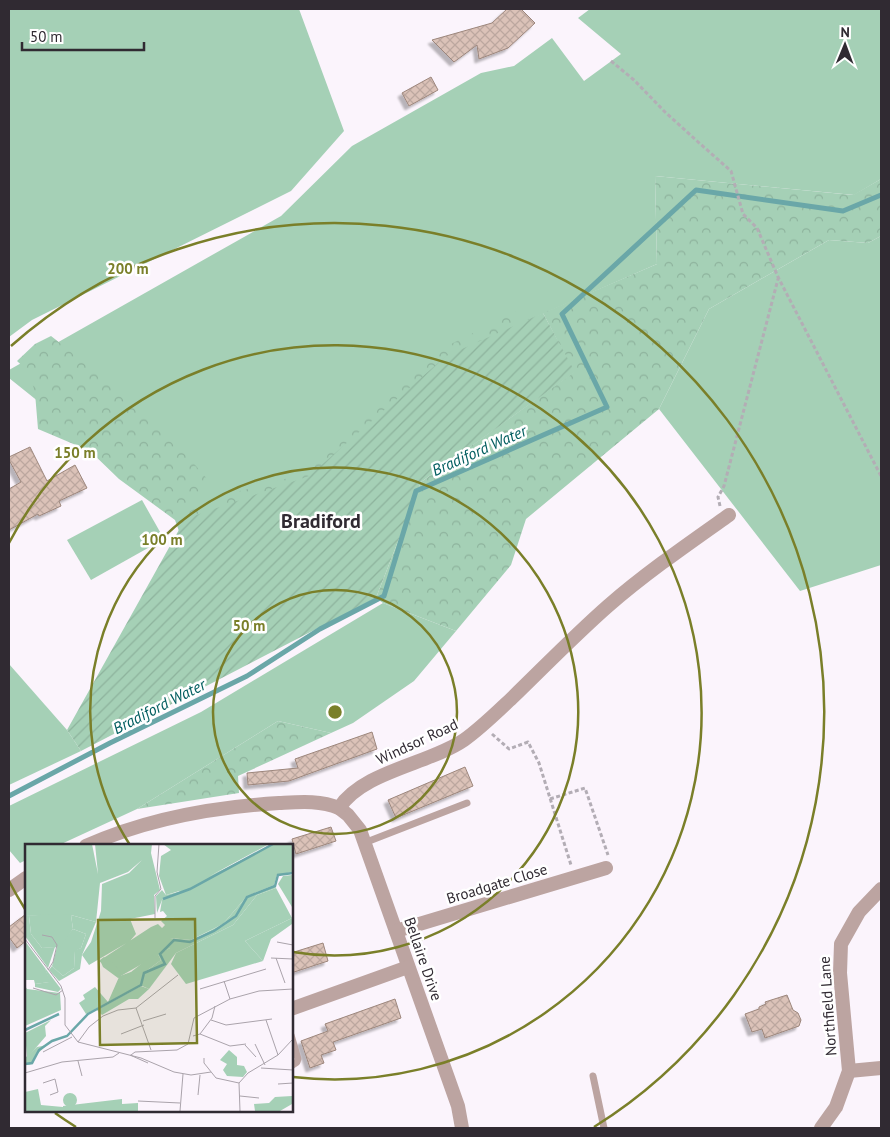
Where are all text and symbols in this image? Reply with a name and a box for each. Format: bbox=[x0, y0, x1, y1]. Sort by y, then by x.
scale bar bbox=[22, 20, 145, 52]
north arrow bbox=[820, 20, 870, 70]
text: N bbox=[840, 23, 850, 41]
text: 50 m bbox=[30, 27, 63, 46]
text: 200 m bbox=[107, 259, 149, 278]
water label: Bradiford Water bbox=[429, 419, 531, 480]
text: 150 m bbox=[54, 443, 96, 462]
district label: Bradiford bbox=[281, 508, 361, 534]
text: 100 m bbox=[141, 530, 183, 549]
text: 50 m bbox=[233, 616, 265, 635]
water label: Bradiford Water bbox=[109, 673, 210, 738]
centre of rings bbox=[326, 703, 344, 721]
street label: Windsor Road bbox=[373, 714, 461, 769]
inset map bbox=[25, 844, 292, 1112]
street label: Broadgate Close bbox=[444, 859, 550, 908]
street label: Bellaire Drive bbox=[400, 915, 447, 1003]
street label: Northfield Lane bbox=[815, 956, 840, 1057]

